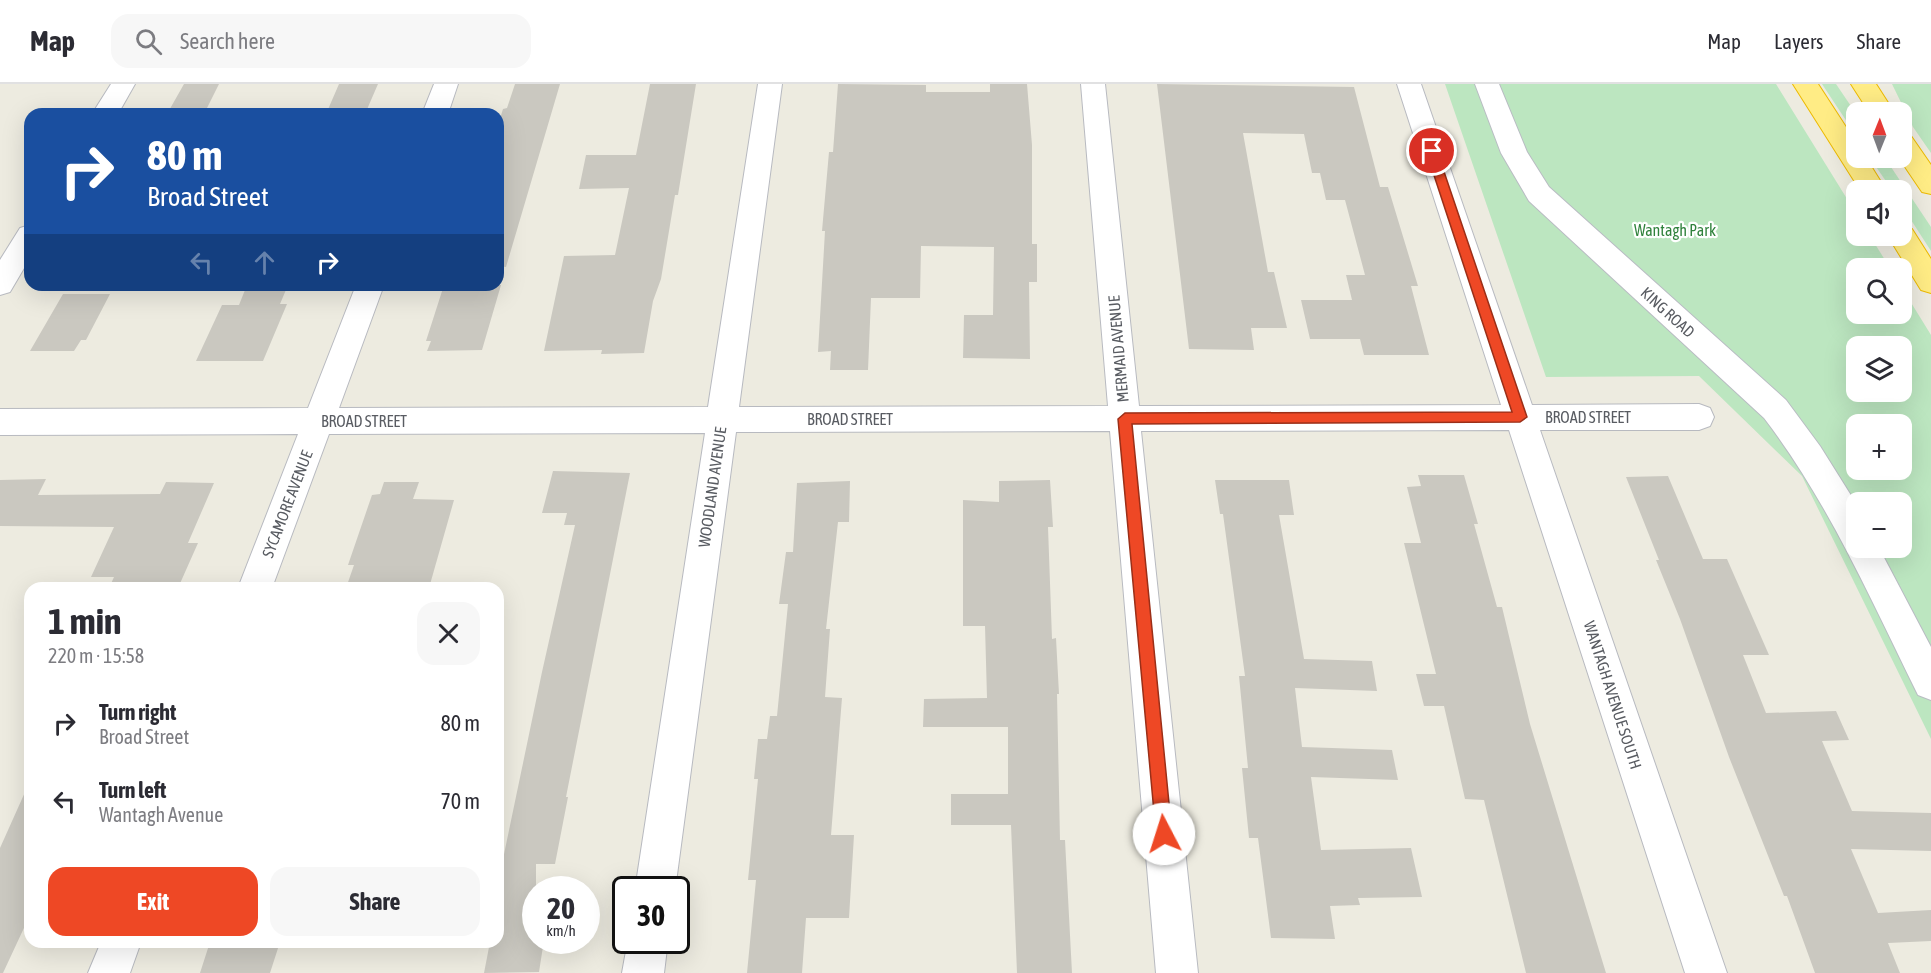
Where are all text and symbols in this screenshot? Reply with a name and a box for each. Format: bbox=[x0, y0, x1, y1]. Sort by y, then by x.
search box bbox=[111, 14, 531, 68]
text: Map bbox=[30, 25, 75, 57]
icon: search bbox=[132, 25, 165, 58]
text: Search here bbox=[180, 28, 275, 54]
text: Map bbox=[1707, 29, 1741, 53]
text: Layers bbox=[1774, 29, 1824, 53]
text: Share bbox=[1857, 29, 1901, 53]
north arrow bbox=[1846, 102, 1912, 168]
map controls bbox=[1846, 102, 1912, 558]
pin bbox=[1406, 125, 1457, 176]
text: 80 m bbox=[147, 131, 222, 179]
icon: right bbox=[48, 132, 126, 210]
icon: arrive bbox=[1415, 134, 1448, 167]
button: sound bbox=[1846, 180, 1912, 246]
text: Broad Street bbox=[147, 181, 269, 212]
park label: Wantagh Park bbox=[1634, 221, 1716, 240]
icon: left bbox=[185, 246, 218, 279]
icon: ahead bbox=[248, 246, 281, 279]
icon: right bbox=[311, 246, 344, 279]
button: search bbox=[1846, 258, 1912, 324]
street label: KING ROAD bbox=[1637, 283, 1699, 341]
street label: MERMAID AVENUE bbox=[1104, 295, 1132, 403]
button: layers bbox=[1846, 336, 1912, 402]
street label: BROAD STREET bbox=[1545, 408, 1631, 426]
street label: BROAD STREET bbox=[807, 410, 893, 428]
street label: BROAD STREET bbox=[321, 412, 407, 430]
button: + bbox=[1846, 414, 1912, 480]
street label: WOODLAND AVENUE bbox=[695, 425, 729, 548]
street label: SYCAMORE AVENUE bbox=[258, 448, 316, 560]
button: − bbox=[1846, 492, 1912, 558]
text: 1 min bbox=[48, 600, 122, 642]
button: close bbox=[417, 602, 480, 665]
street label: WANTAGH AVENUE SOUTH bbox=[1581, 619, 1645, 771]
text: 220 m · 15:58 bbox=[48, 644, 144, 667]
text: Turn right bbox=[99, 699, 176, 725]
icon: right bbox=[48, 707, 81, 740]
text: 80 m bbox=[440, 710, 480, 736]
text: Broad Street bbox=[99, 725, 189, 748]
text: Turn left bbox=[99, 777, 166, 803]
icon: left bbox=[48, 785, 81, 818]
text: 70 m bbox=[440, 788, 480, 814]
position arrow bbox=[1132, 802, 1196, 866]
text: Wantagh Avenue bbox=[99, 803, 223, 826]
button: Exit bbox=[48, 867, 258, 936]
button: Share bbox=[270, 867, 480, 936]
speed limit sign: 30 bbox=[612, 876, 690, 954]
text: 20 bbox=[547, 891, 575, 925]
text: km/h bbox=[546, 922, 576, 939]

